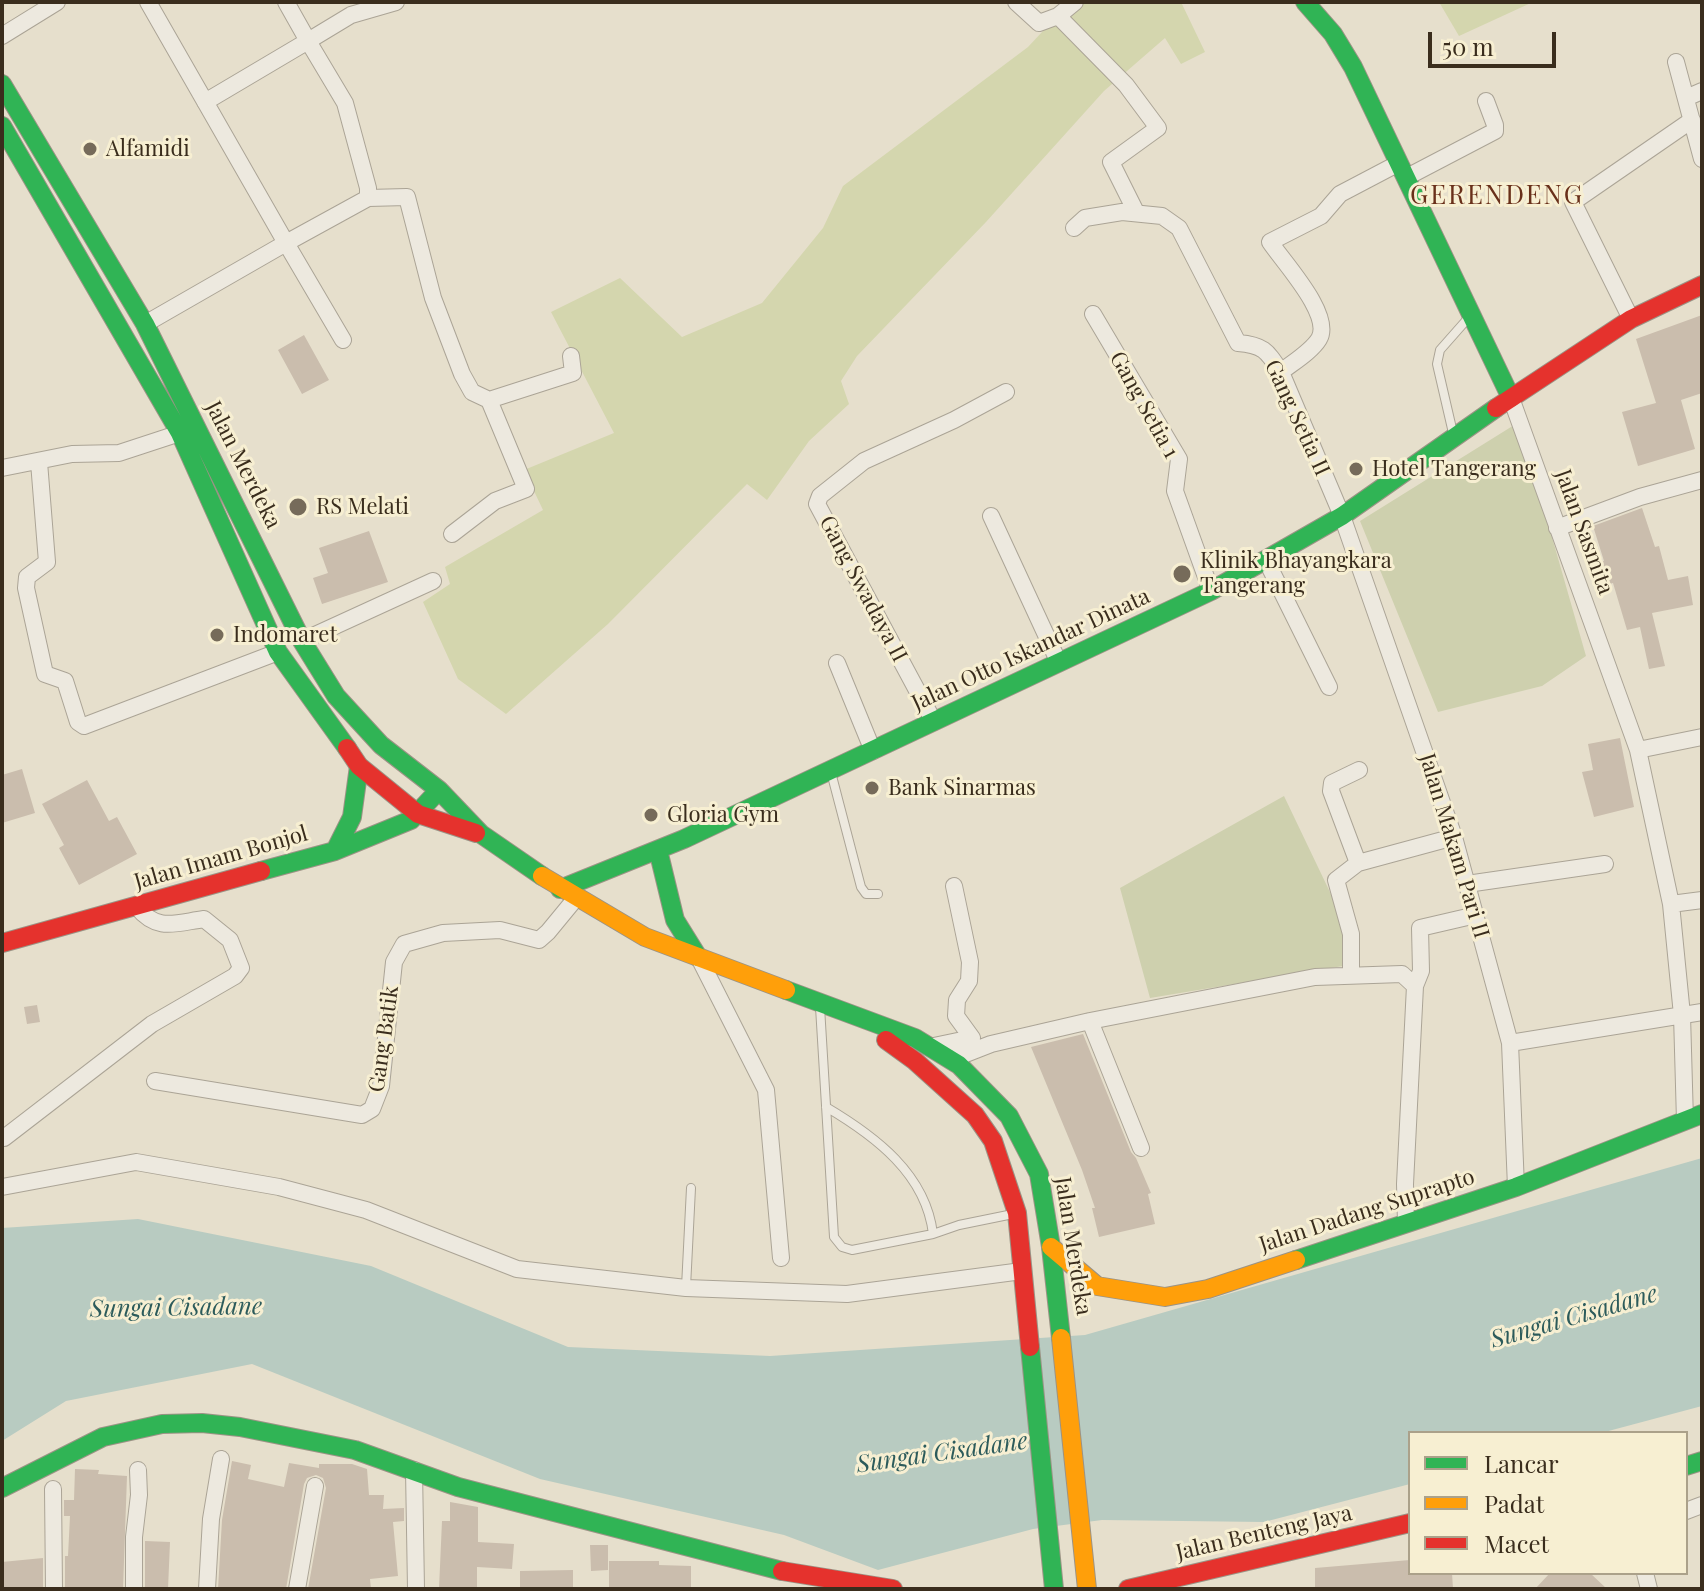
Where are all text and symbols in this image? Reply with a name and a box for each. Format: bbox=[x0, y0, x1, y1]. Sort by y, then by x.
scale bar bbox=[1432, 16, 1560, 66]
text: 50 m bbox=[1442, 30, 1494, 62]
place label: Alfamidi bbox=[106, 136, 190, 162]
marker: Alfamidi bbox=[81, 140, 99, 158]
district label: GERENDENG bbox=[1410, 180, 1584, 212]
street label: Gang Setia 1 bbox=[1104, 347, 1184, 463]
street label: Gang Setia II bbox=[1259, 356, 1335, 480]
street label: Jalan Merdeka bbox=[200, 397, 286, 533]
place label: Hotel Tangerang bbox=[1372, 456, 1536, 482]
marker: Hotel Tangerang bbox=[1347, 460, 1365, 478]
street label: Jalan Sasmita bbox=[1549, 466, 1619, 598]
place label: RS Melati bbox=[316, 494, 409, 520]
marker: RS Melati bbox=[287, 496, 309, 518]
street label: Gang Swadaya II bbox=[813, 511, 913, 667]
place label: Klinik Bhayangkara Tangerang bbox=[1200, 548, 1392, 600]
marker: Klinik Bhayangkara Tangerang bbox=[1171, 563, 1193, 585]
street label: Jalan Otto Iskandar Dinata bbox=[908, 583, 1154, 717]
place label: Indomaret bbox=[233, 622, 337, 648]
marker: Indomaret bbox=[208, 626, 226, 644]
street label: Jalan Makam Pari II bbox=[1413, 750, 1495, 942]
place label: Bank Sinarmas bbox=[888, 775, 1036, 801]
marker: Bank Sinarmas bbox=[863, 779, 881, 797]
place label: Gloria Gym bbox=[667, 802, 779, 828]
marker: Gloria Gym bbox=[642, 806, 660, 824]
street label: Jalan Imam Bonjol bbox=[131, 821, 311, 895]
street label: Gang Batik bbox=[363, 984, 405, 1094]
street label: Jalan Dadang Suprapto bbox=[1256, 1164, 1478, 1258]
street label: Jalan Merdeka bbox=[1049, 1175, 1097, 1317]
water label: Sungai Cisadane bbox=[1487, 1279, 1661, 1355]
water label: Sungai Cisadane bbox=[90, 1292, 262, 1324]
water label: Sungai Cisadane bbox=[855, 1427, 1029, 1479]
legend bbox=[1408, 1431, 1688, 1575]
text: Lancar bbox=[1484, 1447, 1559, 1479]
text: Padat bbox=[1484, 1487, 1544, 1519]
street label: Jalan Benteng Jaya bbox=[1173, 1500, 1355, 1566]
text: Macet bbox=[1484, 1527, 1549, 1559]

